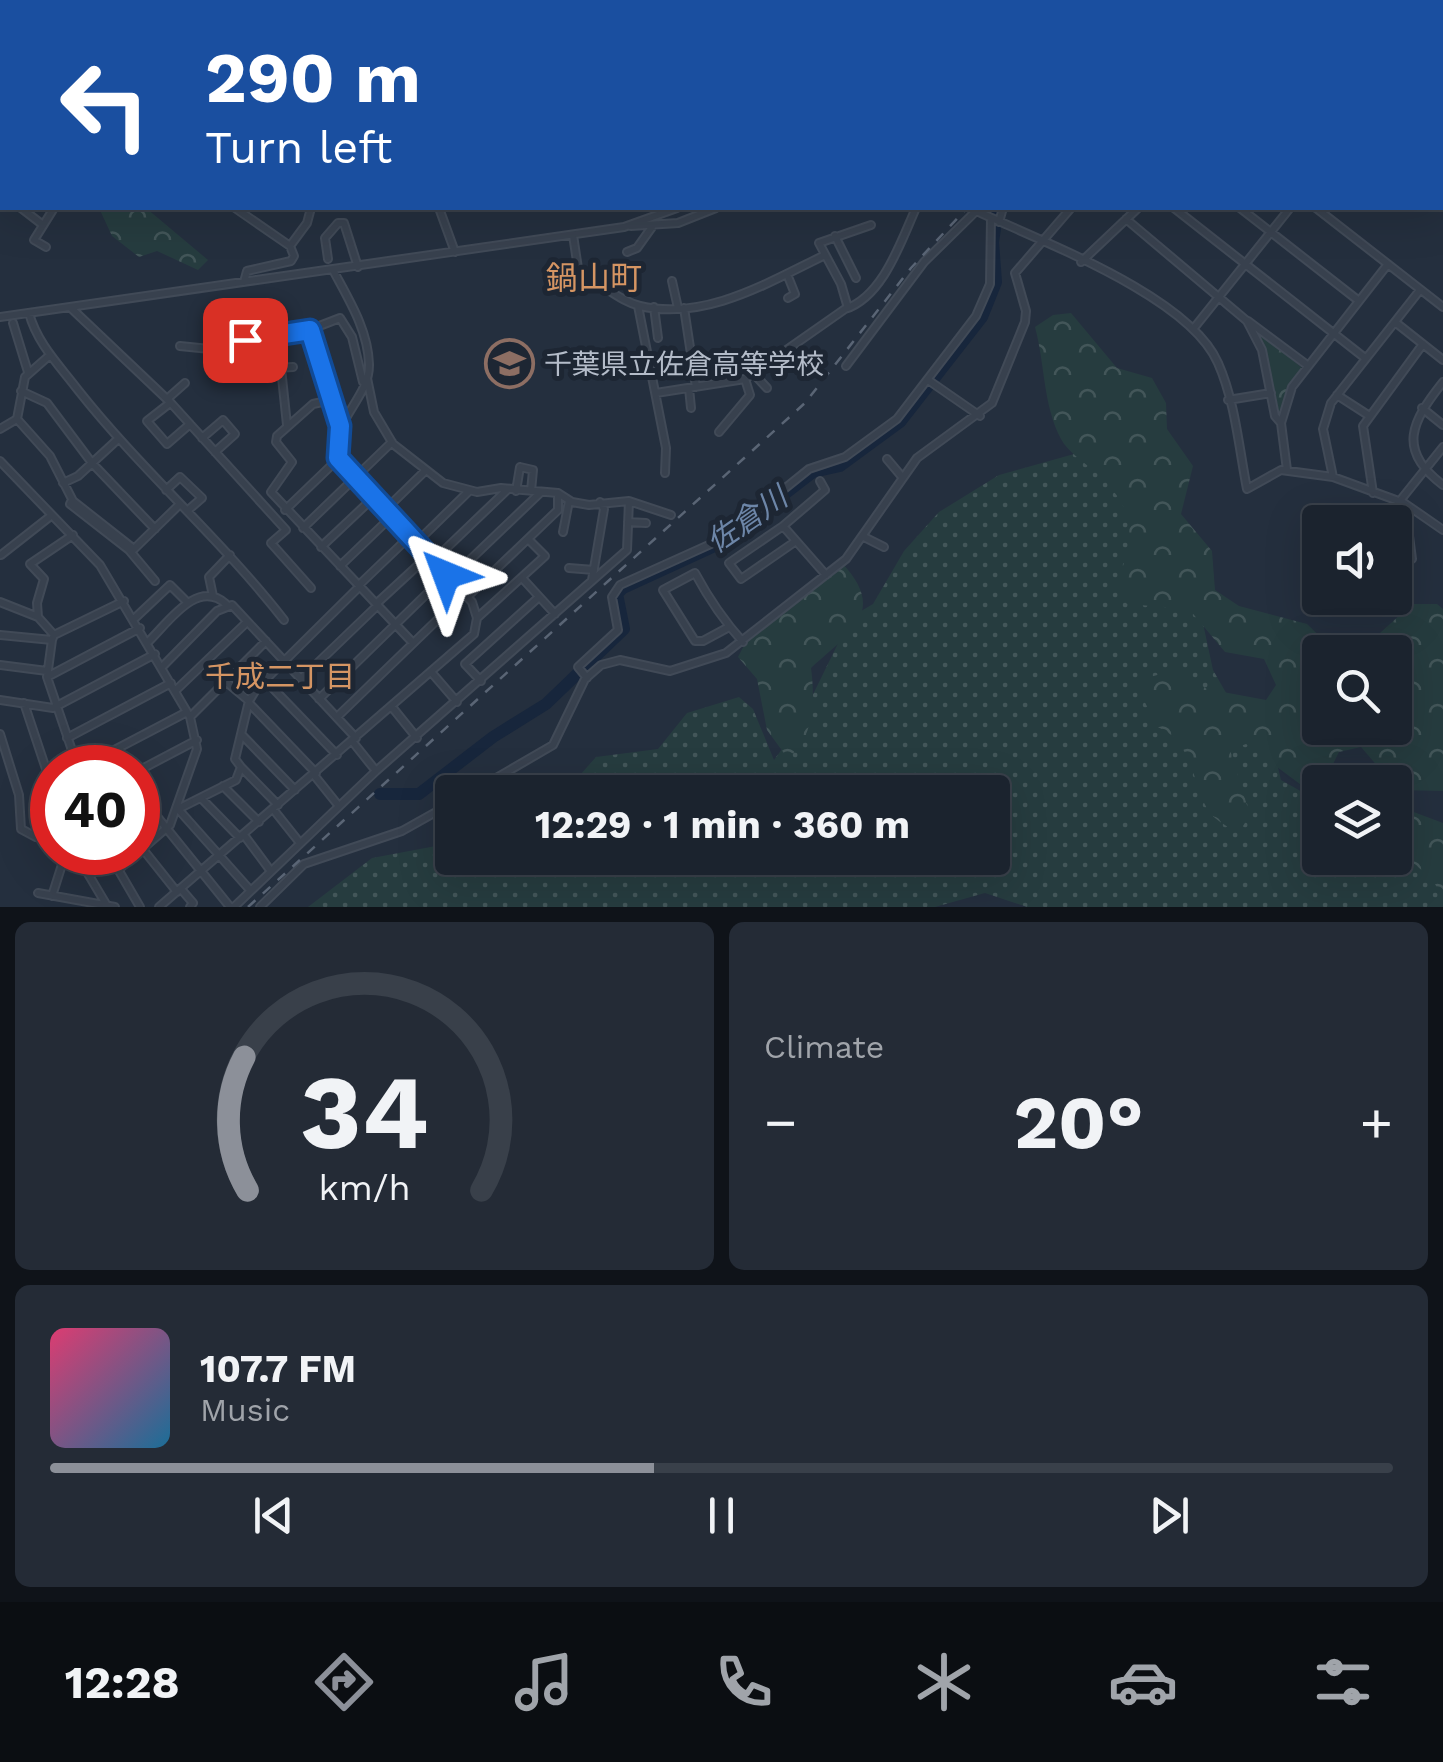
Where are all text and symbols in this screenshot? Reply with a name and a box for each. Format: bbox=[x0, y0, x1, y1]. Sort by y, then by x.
text: 290 m bbox=[205, 37, 421, 119]
icon: left bbox=[40, 40, 170, 170]
text: Turn left bbox=[205, 121, 392, 174]
district label: 鍋山町 bbox=[546, 259, 642, 297]
pin bbox=[203, 298, 288, 383]
icon: arrive bbox=[218, 313, 273, 368]
school or university icon: 千葉県立佐倉高等学校 bbox=[483, 338, 535, 390]
place label: 千葉県立佐倉高等学校 bbox=[544, 348, 824, 381]
water label: 佐倉川 bbox=[700, 478, 796, 560]
map controls bbox=[1302, 505, 1412, 875]
button: sound bbox=[1302, 505, 1412, 615]
position arrow bbox=[394, 523, 498, 627]
button: search bbox=[1302, 635, 1412, 745]
district label: 千成二丁目 bbox=[205, 659, 355, 694]
speed limit sign: 40 bbox=[30, 745, 160, 875]
button: layers bbox=[1302, 765, 1412, 875]
text: 12:29 · 1 min · 360 m bbox=[535, 803, 910, 847]
text: Climate bbox=[764, 1028, 884, 1066]
text: 34 bbox=[300, 1051, 429, 1173]
text: 20° bbox=[1013, 1078, 1144, 1166]
text: − bbox=[764, 1090, 797, 1154]
text: + bbox=[1360, 1090, 1393, 1154]
text: km/h bbox=[318, 1167, 411, 1209]
text: 107.7 FM bbox=[200, 1347, 356, 1391]
text: Music bbox=[200, 1391, 290, 1429]
icon: previous bbox=[246, 1488, 301, 1543]
icon: pause bbox=[694, 1488, 749, 1543]
icon: next bbox=[1142, 1488, 1197, 1543]
icon: directions bbox=[309, 1647, 379, 1717]
icon: music bbox=[509, 1647, 579, 1717]
icon: phone bbox=[709, 1647, 779, 1717]
icon: climate bbox=[909, 1647, 979, 1717]
icon: car bbox=[1108, 1647, 1178, 1717]
icon: filters bbox=[1308, 1647, 1378, 1717]
text: 12:28 bbox=[65, 1656, 180, 1709]

